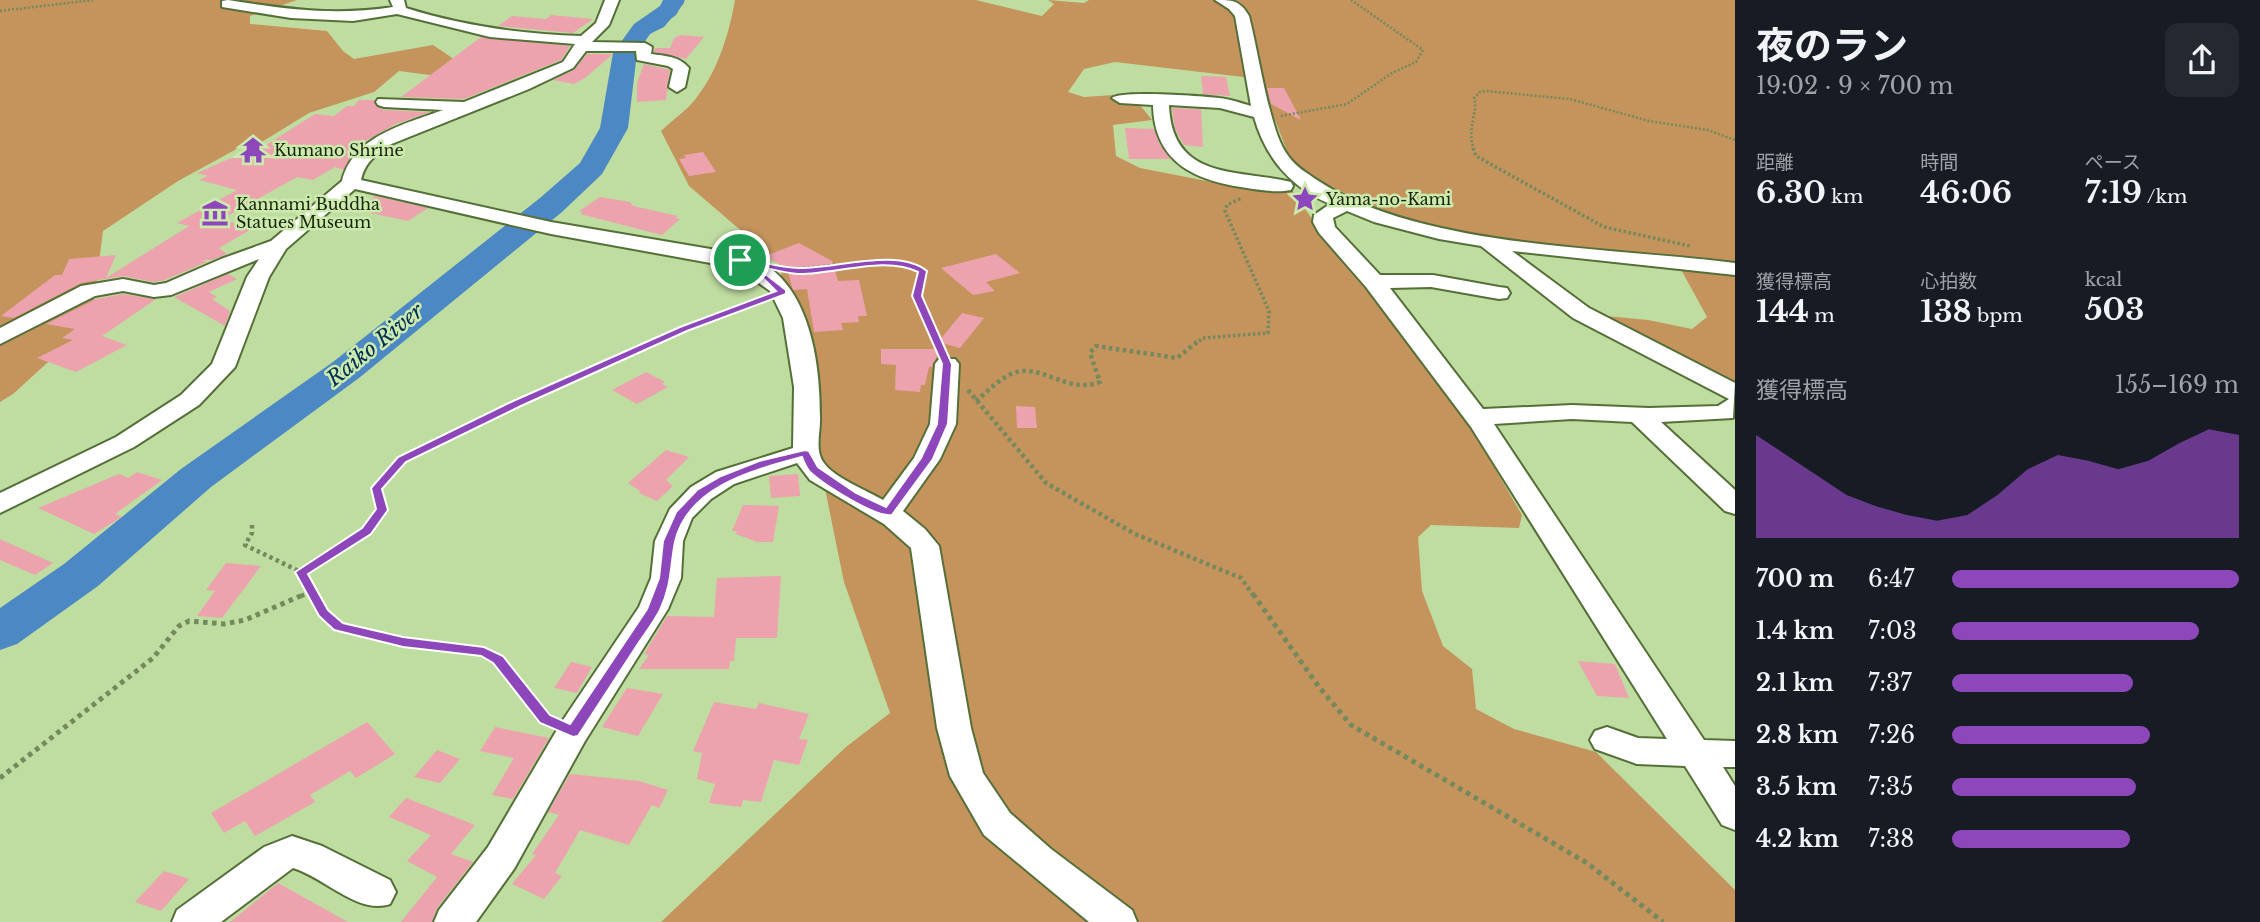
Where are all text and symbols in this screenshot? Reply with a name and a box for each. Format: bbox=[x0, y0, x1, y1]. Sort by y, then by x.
text: 夜のラン bbox=[1756, 22, 1908, 69]
button: share bbox=[2165, 23, 2239, 97]
text: 19:02 · 9 × 700 m bbox=[1756, 72, 1954, 100]
temple icon: Kumano Shrine bbox=[238, 135, 268, 165]
place label: Kumano Shrine bbox=[274, 140, 404, 160]
text: 距離 bbox=[1756, 151, 1794, 174]
text: 時間 bbox=[1920, 151, 1958, 174]
text: ペース bbox=[2085, 151, 2141, 174]
text: 6.30 bbox=[1756, 174, 1826, 211]
text: 46:06 bbox=[1920, 174, 2012, 211]
text: 7:19 bbox=[2085, 174, 2142, 211]
place icon: Yama-no-Kami bbox=[1290, 184, 1320, 214]
text: km bbox=[1826, 185, 1863, 208]
text: /km bbox=[2142, 185, 2188, 208]
place label: Yama-no-Kami bbox=[1325, 189, 1452, 209]
place label: Kannami Buddha Statues Museum bbox=[236, 194, 380, 232]
museum icon: Kannami Buddha Statues Museum bbox=[200, 198, 230, 228]
pin bbox=[710, 230, 770, 290]
icon: arrive bbox=[721, 241, 759, 279]
text: kcal bbox=[2085, 268, 2123, 291]
text: 獲得標高 bbox=[1756, 270, 1832, 293]
text: 心拍数 bbox=[1920, 270, 1977, 293]
text: 503 bbox=[2085, 291, 2144, 328]
text: 144 bbox=[1756, 293, 1809, 330]
text: 138 bbox=[1920, 293, 1972, 330]
water label: Raiko River bbox=[321, 297, 430, 393]
text: m bbox=[1809, 304, 1835, 327]
text: bpm bbox=[1972, 304, 2023, 327]
text: 155–169 m bbox=[2115, 371, 2239, 399]
text: 獲得標高 bbox=[1756, 376, 1848, 404]
text: 700 m bbox=[1756, 565, 1834, 593]
text: 6:47 bbox=[1868, 565, 1914, 593]
text: 1.4 km bbox=[1756, 617, 1834, 645]
text: 7:03 bbox=[1868, 617, 1917, 645]
text: 2.1 km bbox=[1756, 669, 1834, 697]
text: 7:37 bbox=[1868, 669, 1912, 697]
text: 2.8 km bbox=[1756, 721, 1838, 749]
text: 7:26 bbox=[1868, 721, 1915, 749]
text: 3.5 km bbox=[1756, 773, 1837, 801]
text: 7:35 bbox=[1868, 773, 1913, 801]
text: 4.2 km bbox=[1756, 825, 1839, 853]
text: 7:38 bbox=[1868, 825, 1914, 853]

